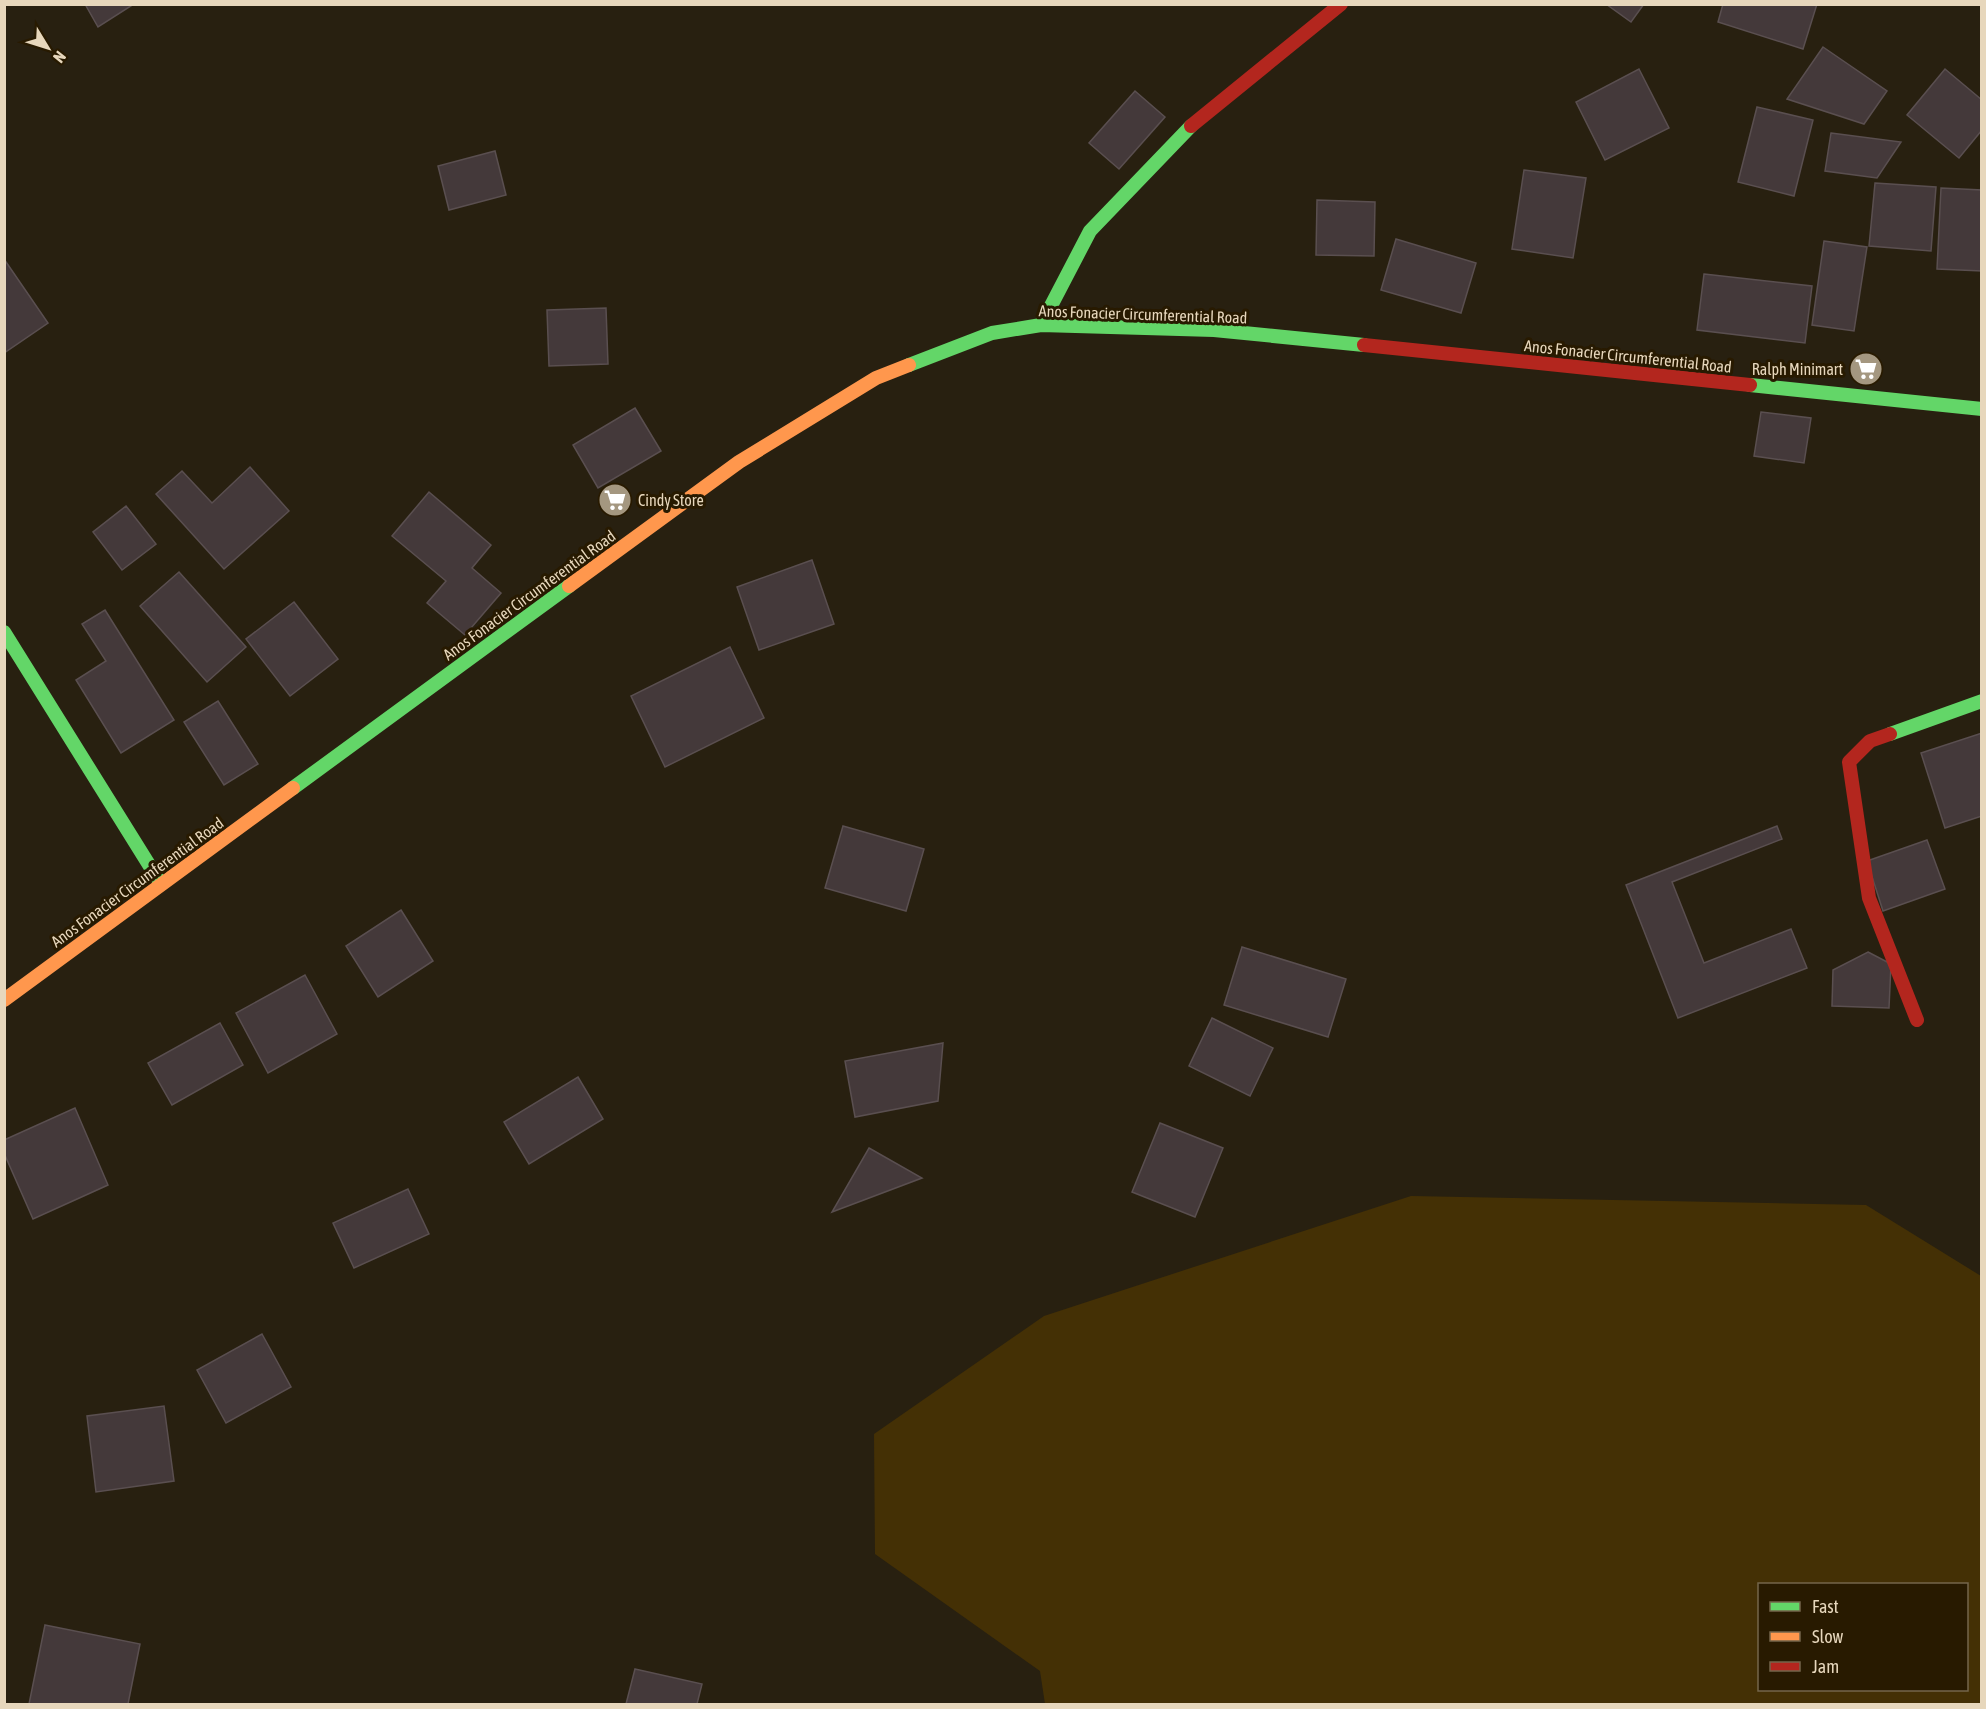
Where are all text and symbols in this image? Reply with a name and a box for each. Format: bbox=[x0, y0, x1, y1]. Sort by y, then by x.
north arrow bbox=[18, 18, 78, 78]
text: N bbox=[50, 48, 70, 67]
street label: Anos Fonacier Circumferential Road bbox=[1039, 301, 1247, 327]
street label: Anos Fonacier Circumferential Road bbox=[1523, 336, 1733, 376]
supermarket icon: Ralph Minimart bbox=[1848, 351, 1884, 387]
place label: Ralph Minimart bbox=[1752, 360, 1843, 379]
supermarket icon: Cindy Store bbox=[597, 482, 633, 518]
place label: Cindy Store bbox=[638, 491, 704, 510]
street label: Anos Fonacier Circumferential Road bbox=[439, 526, 619, 664]
street label: Anos Fonacier Circumferential Road bbox=[47, 813, 227, 951]
legend bbox=[1758, 1583, 1968, 1691]
text: Fast bbox=[1812, 1596, 1839, 1617]
text: Slow bbox=[1812, 1626, 1843, 1647]
text: Jam bbox=[1812, 1656, 1839, 1677]

